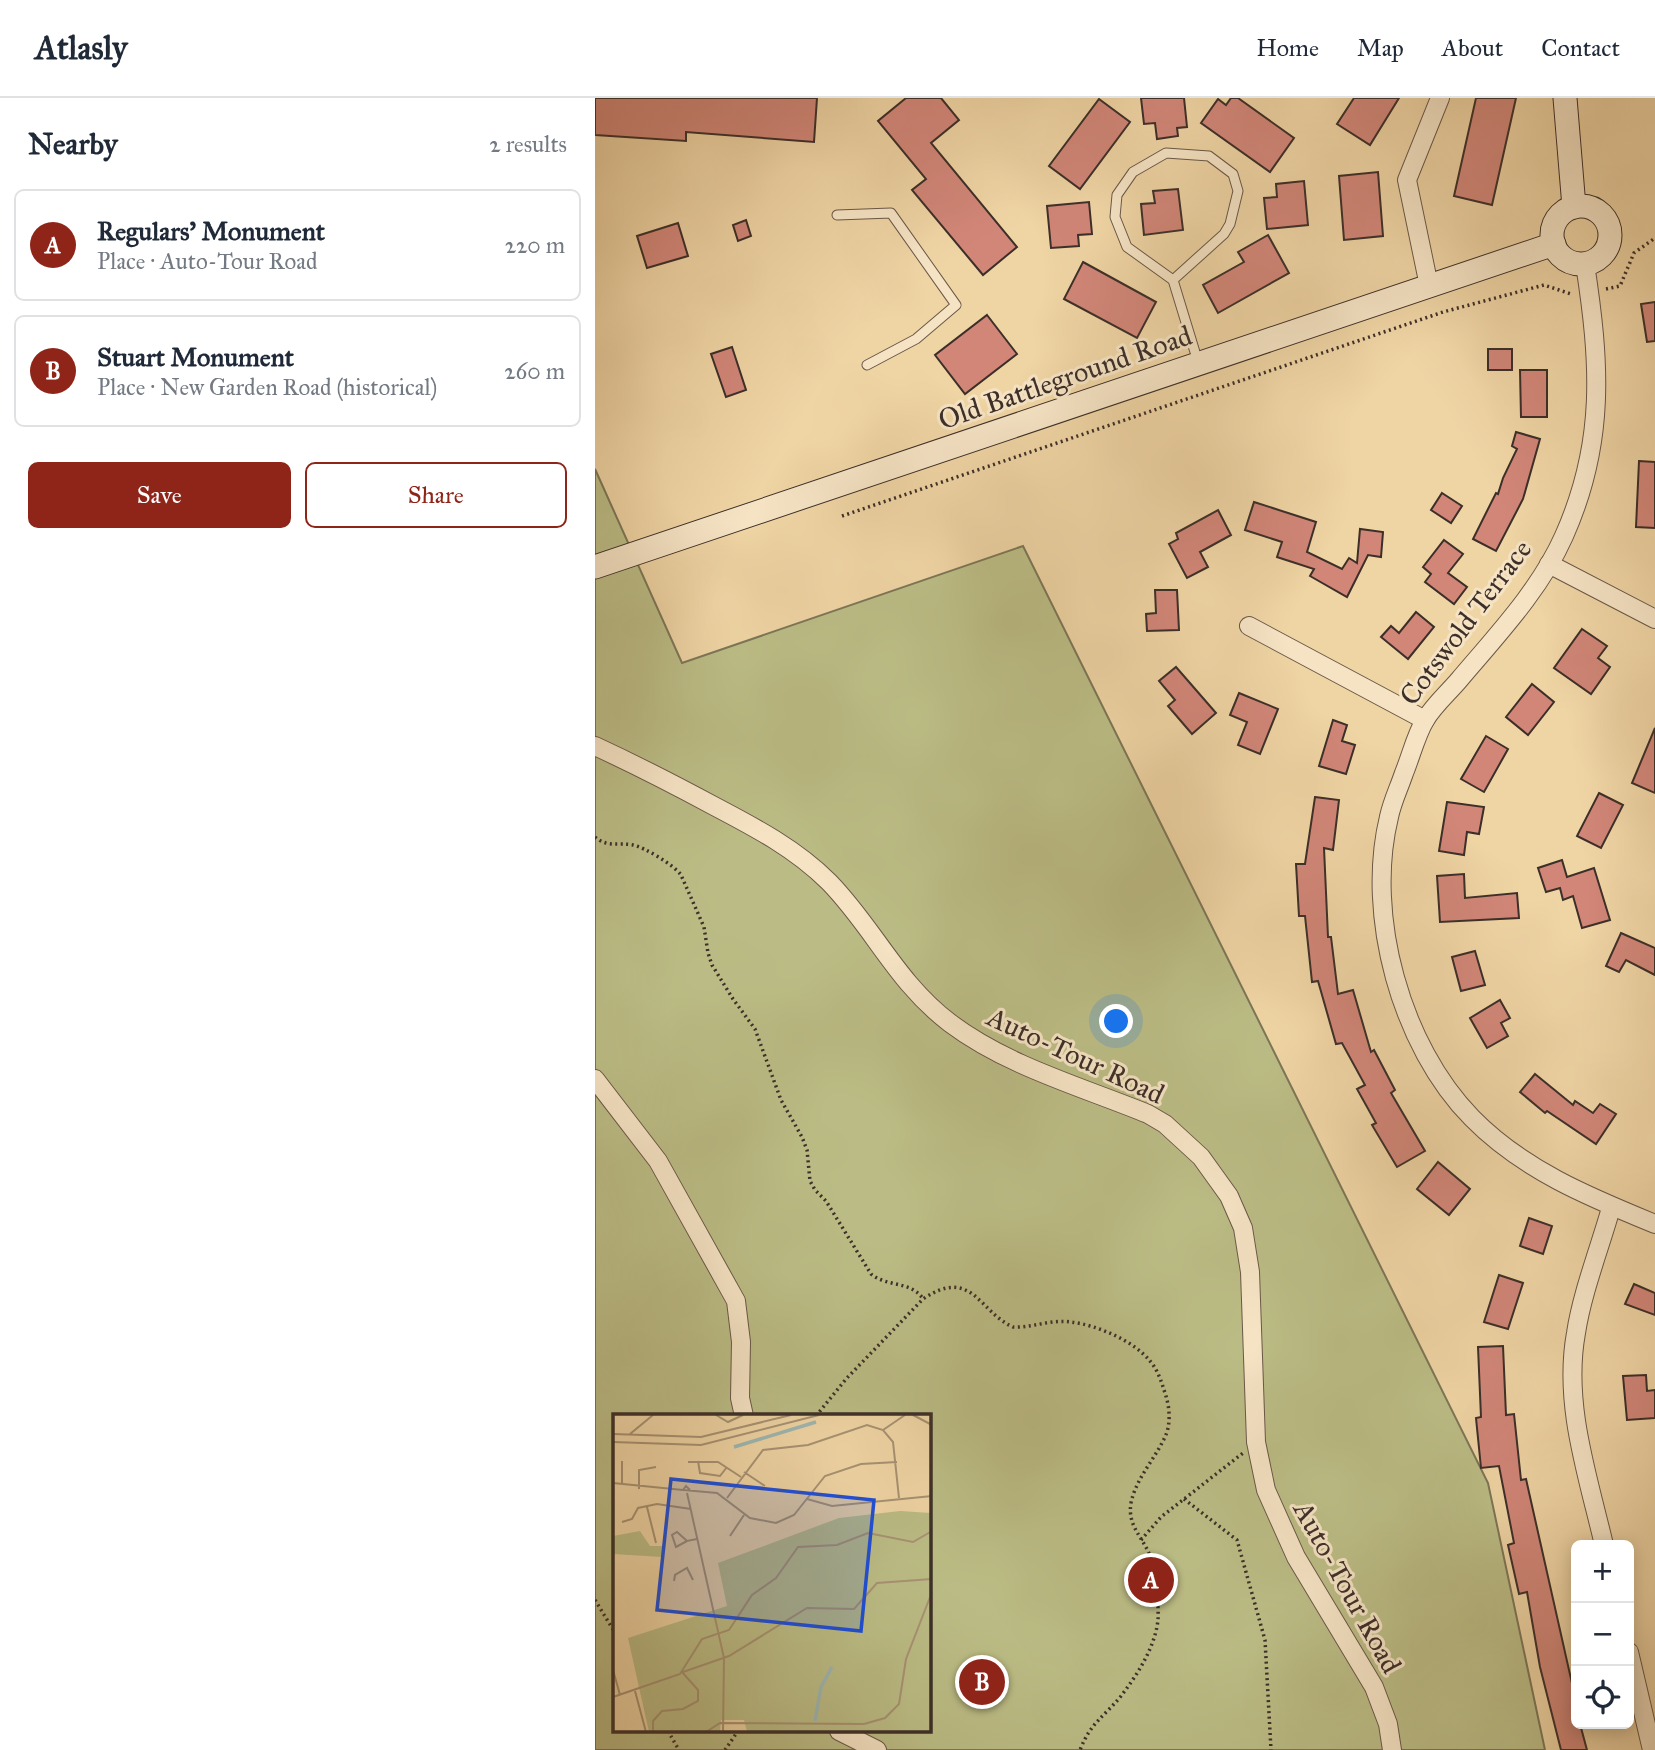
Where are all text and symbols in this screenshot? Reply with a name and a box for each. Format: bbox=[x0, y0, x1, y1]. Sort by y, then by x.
text: Atlasly bbox=[35, 28, 127, 68]
text: Home bbox=[1256, 33, 1319, 63]
text: Map bbox=[1357, 33, 1404, 63]
text: About bbox=[1442, 33, 1503, 63]
text: Contact bbox=[1541, 33, 1620, 63]
text: Nearby bbox=[28, 126, 118, 162]
text: 2 results bbox=[489, 130, 567, 158]
text: Regulars' Monument bbox=[97, 215, 325, 247]
text: A bbox=[45, 231, 61, 259]
text: 220 m bbox=[505, 231, 565, 259]
text: Place · Auto-Tour Road bbox=[97, 247, 318, 275]
street label: Old Battleground Road bbox=[934, 318, 1197, 437]
text: Stuart Monument bbox=[97, 341, 294, 373]
text: B bbox=[45, 357, 61, 385]
text: 260 m bbox=[504, 357, 565, 385]
text: Place · New Garden Road (historical) bbox=[97, 373, 437, 401]
button: Save bbox=[28, 462, 291, 528]
button: Share bbox=[305, 462, 567, 528]
street label: Cotswold Terrace bbox=[1392, 533, 1539, 712]
street label: Auto-Tour Road bbox=[981, 999, 1170, 1112]
your location bbox=[1099, 1004, 1133, 1038]
inset map bbox=[613, 1414, 931, 1732]
street label: Auto-Tour Road bbox=[1285, 1494, 1409, 1679]
map controls bbox=[1571, 1540, 1634, 1729]
button: + bbox=[1571, 1540, 1634, 1603]
pin: A bbox=[1128, 1554, 1174, 1606]
button: − bbox=[1571, 1603, 1634, 1666]
pin: B bbox=[959, 1656, 1005, 1708]
button: locate bbox=[1571, 1666, 1634, 1729]

